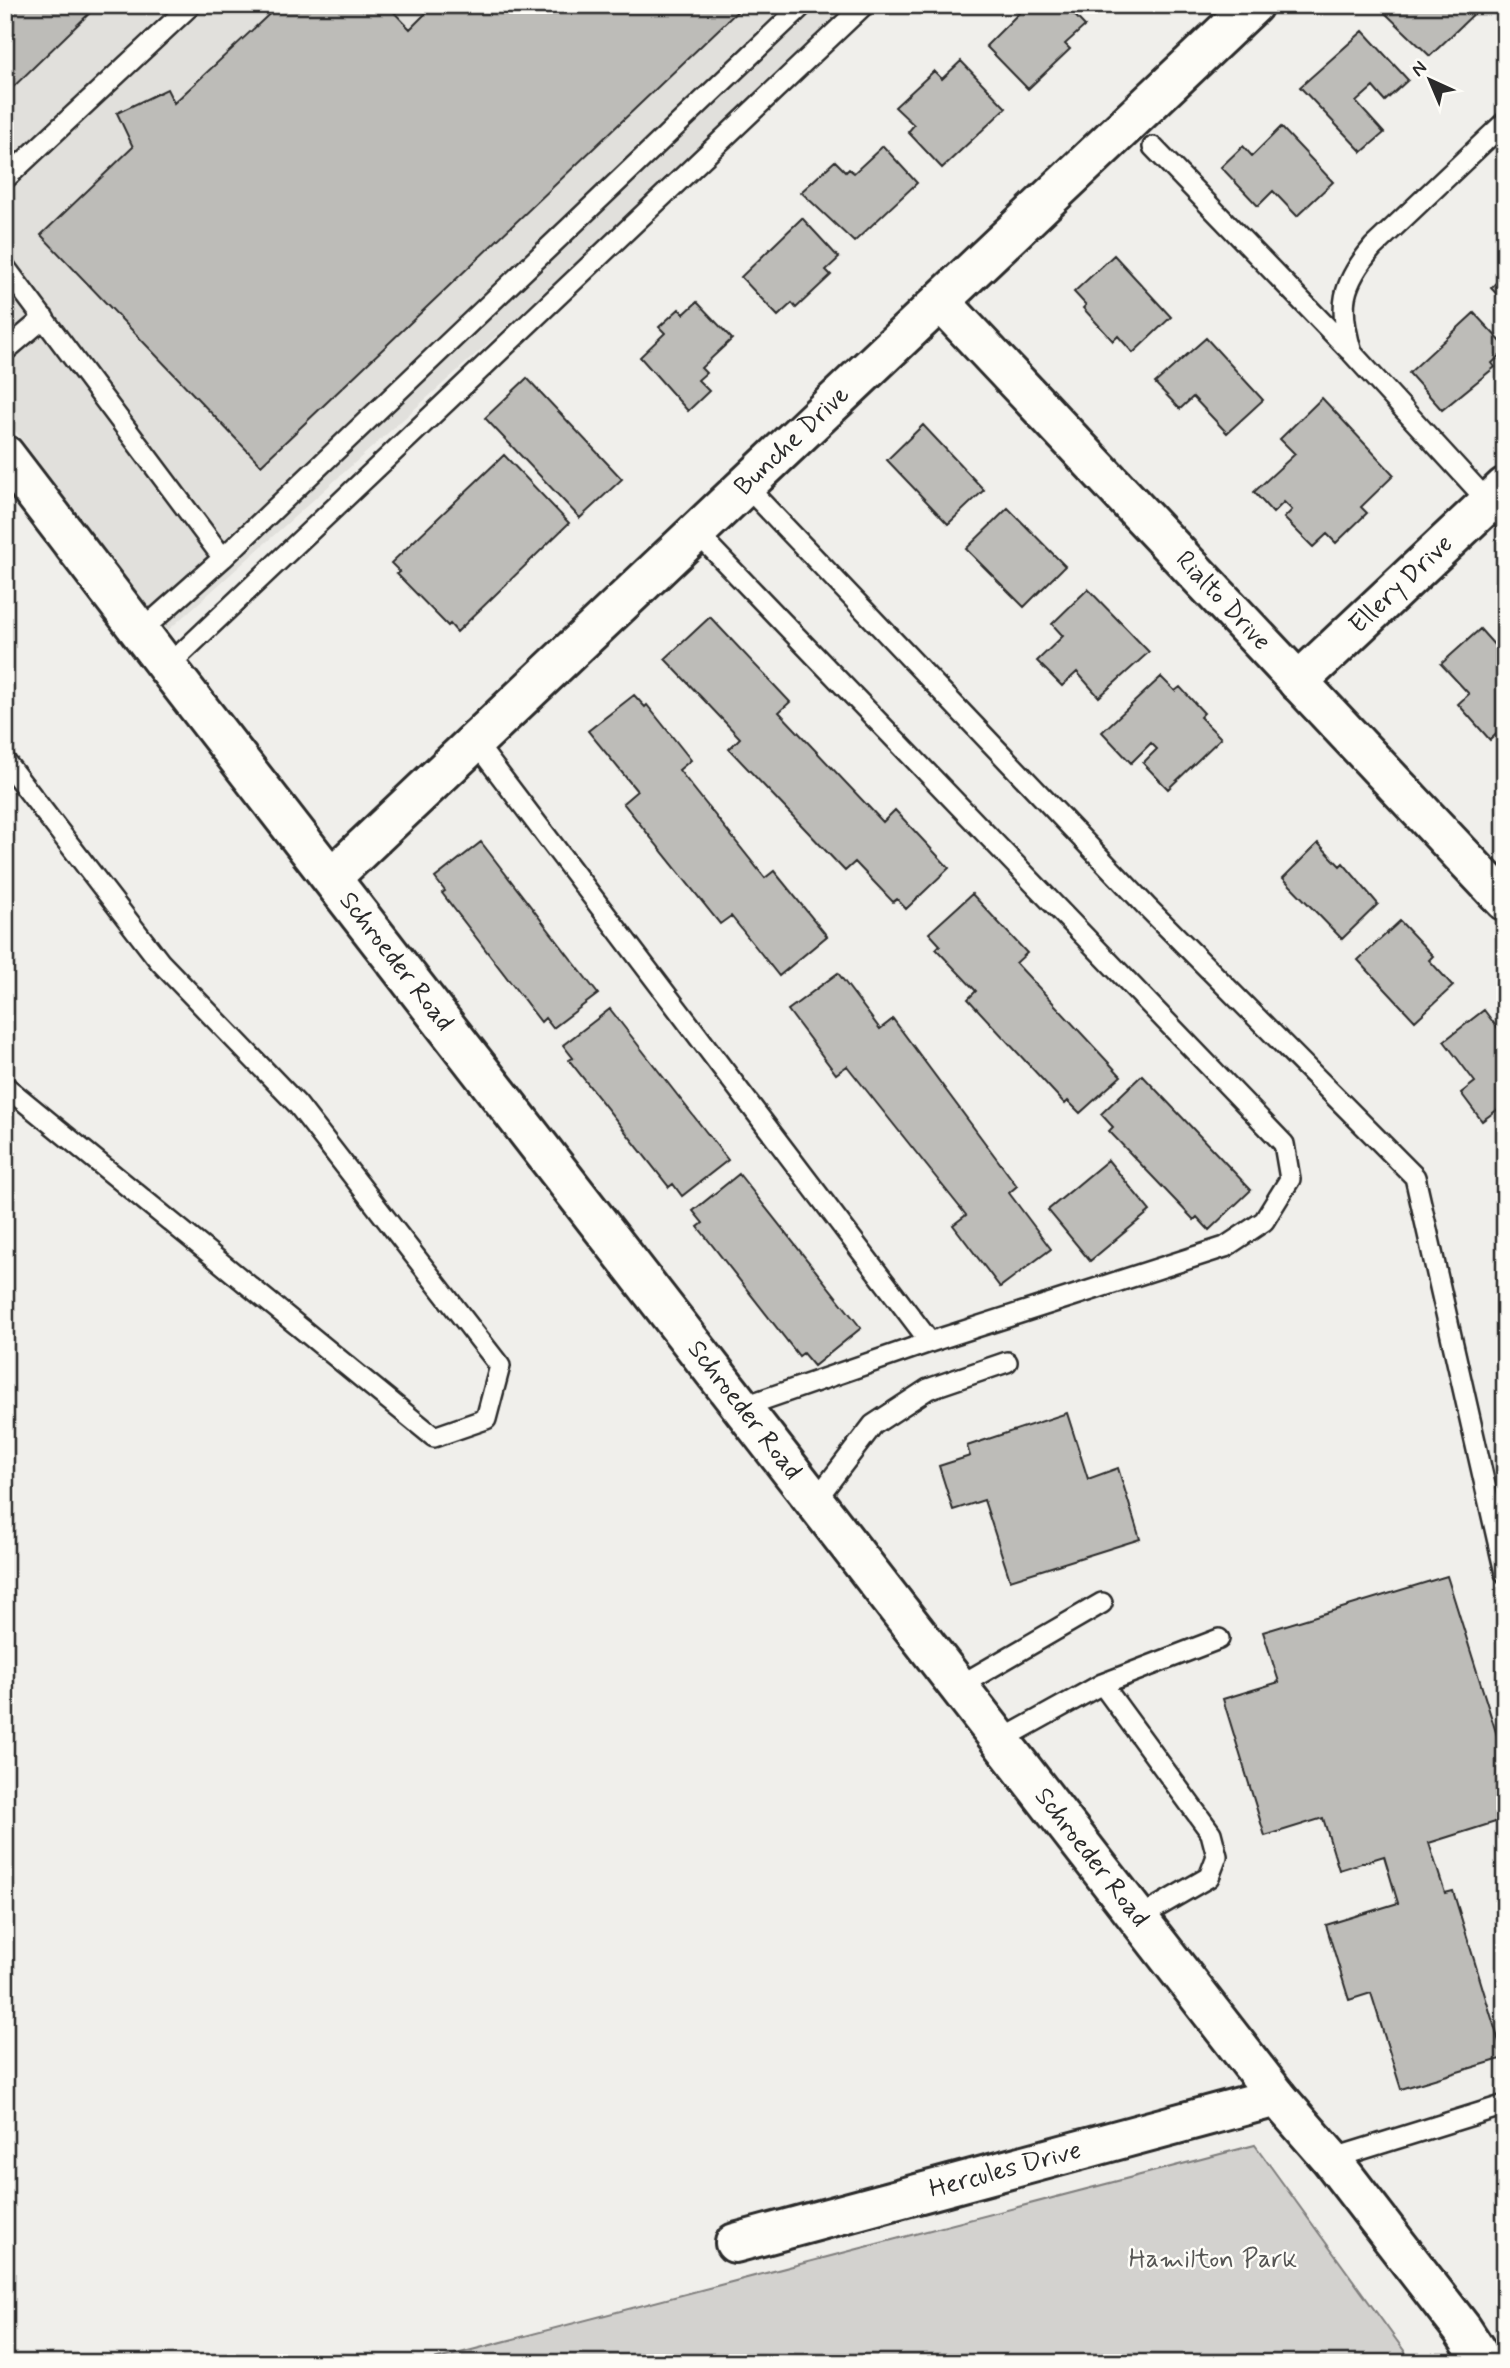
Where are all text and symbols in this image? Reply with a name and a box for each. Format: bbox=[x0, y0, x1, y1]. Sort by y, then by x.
north arrow bbox=[1394, 46, 1464, 116]
text: N bbox=[1406, 55, 1432, 82]
street label: Bunche Drive bbox=[727, 378, 857, 504]
street label: Ellery Drive bbox=[1342, 527, 1461, 642]
street label: Rialto Drive bbox=[1167, 544, 1278, 659]
street label: Schroeder Road bbox=[331, 885, 461, 1039]
street label: Schroeder Road bbox=[679, 1334, 809, 1487]
street label: Schroeder Road bbox=[1026, 1781, 1156, 1934]
street label: Hercules Drive bbox=[926, 2133, 1085, 2207]
park label: Hamilton Park bbox=[1129, 2243, 1297, 2277]

